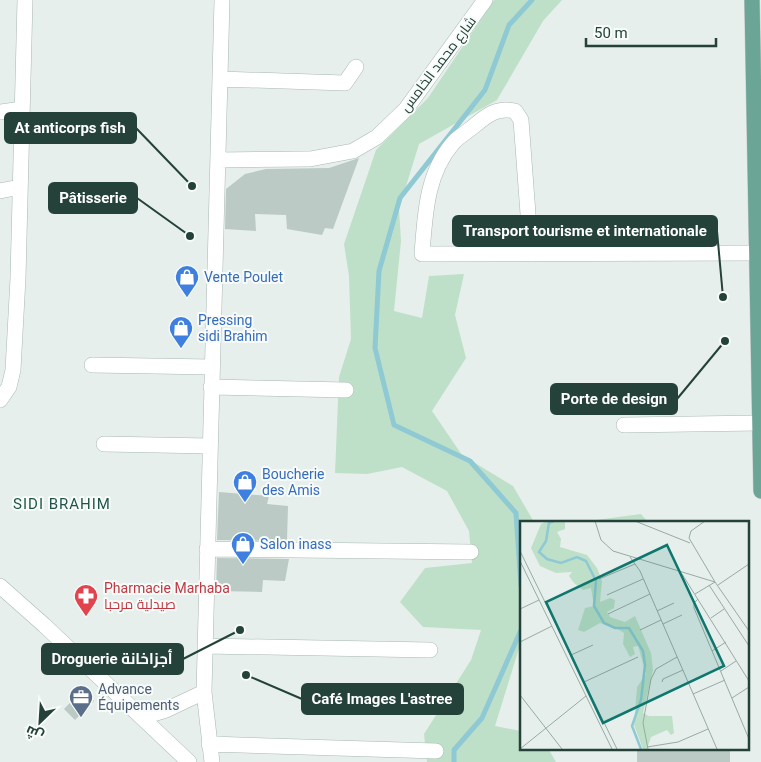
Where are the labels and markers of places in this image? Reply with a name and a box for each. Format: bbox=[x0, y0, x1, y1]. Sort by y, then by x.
callout: At anticorps fish bbox=[5, 113, 136, 143]
callout: Pâtisserie bbox=[49, 183, 137, 213]
callout: Transport tourisme et internationale bbox=[453, 216, 717, 246]
shop icon: Vente Poulet bbox=[174, 264, 200, 298]
place label: Vente Poulet bbox=[204, 269, 284, 285]
place label: Pressing sidi Brahim bbox=[198, 312, 268, 344]
shop icon: Pressing sidi Brahim bbox=[168, 315, 194, 349]
callout: Porte de design bbox=[551, 384, 677, 414]
place label: Boucherie des Amis bbox=[262, 466, 324, 498]
shop icon: Boucherie des Amis bbox=[232, 469, 258, 503]
shop icon: Salon inass bbox=[230, 531, 256, 565]
place label: Salon inass bbox=[260, 536, 332, 552]
place label: Pharmacie Marhaba صيدلية مرحبا bbox=[104, 580, 230, 612]
pharmacy icon: Pharmacie Marhaba صيدلية مرحبا bbox=[73, 583, 99, 617]
callout: Droguerie أجزاخانة bbox=[42, 644, 183, 674]
place label: Advance Équipements bbox=[98, 681, 179, 713]
office icon: Advance Équipements bbox=[68, 684, 94, 718]
callout: Café Images L'astree bbox=[302, 684, 463, 714]

